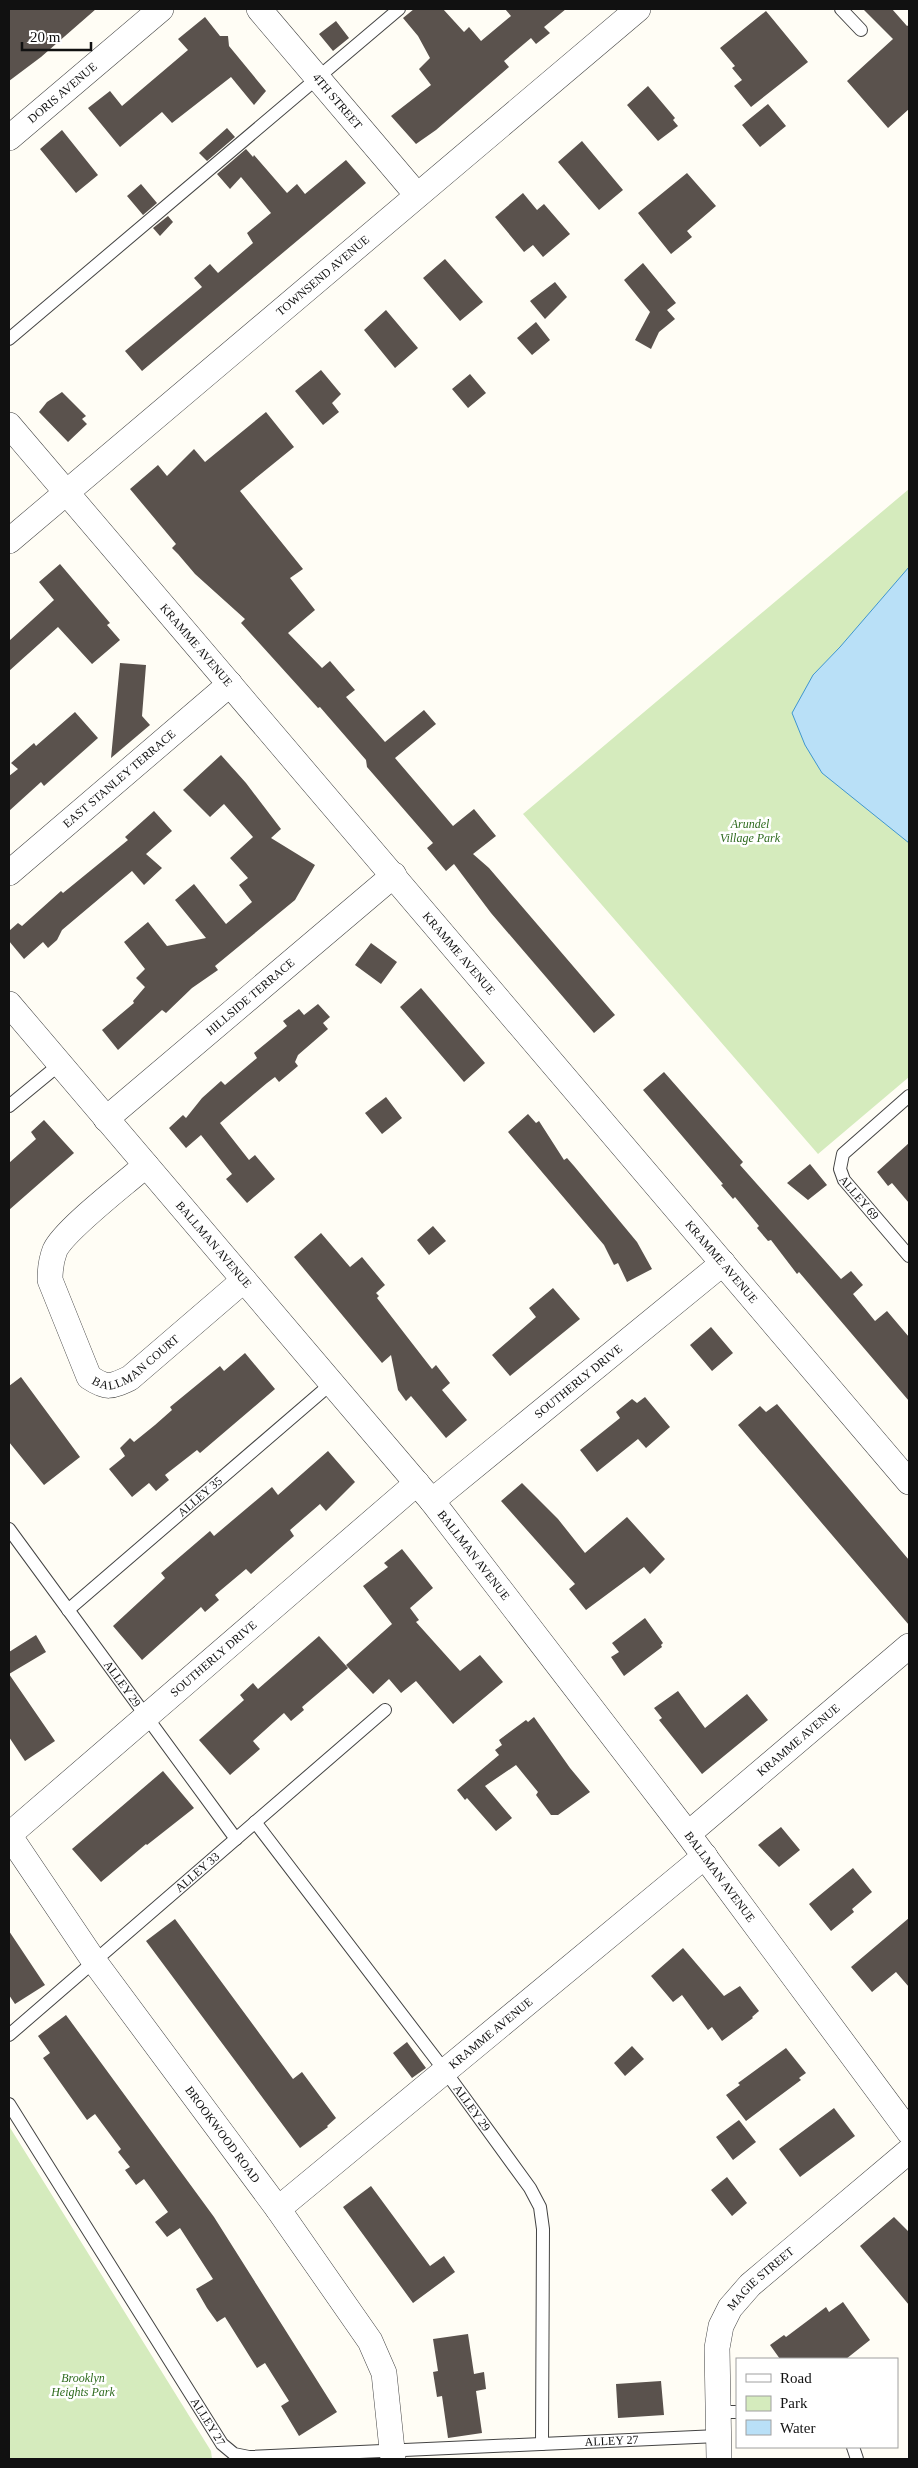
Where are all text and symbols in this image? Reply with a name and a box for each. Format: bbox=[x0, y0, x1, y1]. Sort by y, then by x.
scale bar bbox=[22, 20, 91, 52]
text: 20 m bbox=[30, 29, 61, 45]
street label: DORIS AVENUE bbox=[25, 59, 100, 126]
street label: 4TH STREET bbox=[310, 70, 365, 133]
street label: TOWNSEND AVENUE bbox=[273, 232, 372, 319]
street label: KRAMME AVENUE bbox=[157, 601, 235, 689]
street label: EAST STANLEY TERRACE bbox=[60, 727, 178, 831]
park label: Arundel Village Park bbox=[720, 817, 781, 845]
street label: KRAMME AVENUE bbox=[420, 909, 498, 998]
street label: HILLSIDE TERRACE bbox=[203, 955, 297, 1038]
street label: ALLEY 69 bbox=[836, 1173, 882, 1223]
street label: BALLMAN AVENUE bbox=[173, 1198, 255, 1291]
street label: KRAMME AVENUE bbox=[682, 1218, 761, 1306]
street label: BALLMAN COURT bbox=[90, 1331, 183, 1393]
street label: SOUTHERLY DRIVE bbox=[531, 1341, 625, 1421]
street label: ALLEY 35 bbox=[175, 1474, 225, 1519]
street label: BALLMAN AVENUE bbox=[435, 1507, 513, 1603]
street label: SOUTHERLY DRIVE bbox=[167, 1618, 259, 1700]
street label: ALLEY 29 bbox=[101, 1658, 144, 1710]
street label: KRAMME AVENUE bbox=[754, 1701, 843, 1779]
street label: BALLMAN AVENUE bbox=[682, 1829, 758, 1925]
street label: ALLEY 33 bbox=[172, 1849, 222, 1895]
street label: KRAMME AVENUE bbox=[446, 1995, 535, 2072]
street label: ALLEY 29 bbox=[450, 2082, 493, 2134]
street label: BROOKWOOD ROAD bbox=[182, 2084, 263, 2186]
street label: MAGIE STREET bbox=[724, 2244, 797, 2313]
legend bbox=[736, 2358, 898, 2448]
text: Road bbox=[780, 2370, 812, 2386]
park label: Brooklyn Heights Park bbox=[50, 2371, 116, 2399]
street label: ALLEY 27 bbox=[188, 2395, 228, 2448]
text: Park bbox=[780, 2395, 808, 2411]
text: Water bbox=[780, 2420, 815, 2436]
street label: ALLEY 27 bbox=[584, 2433, 639, 2449]

